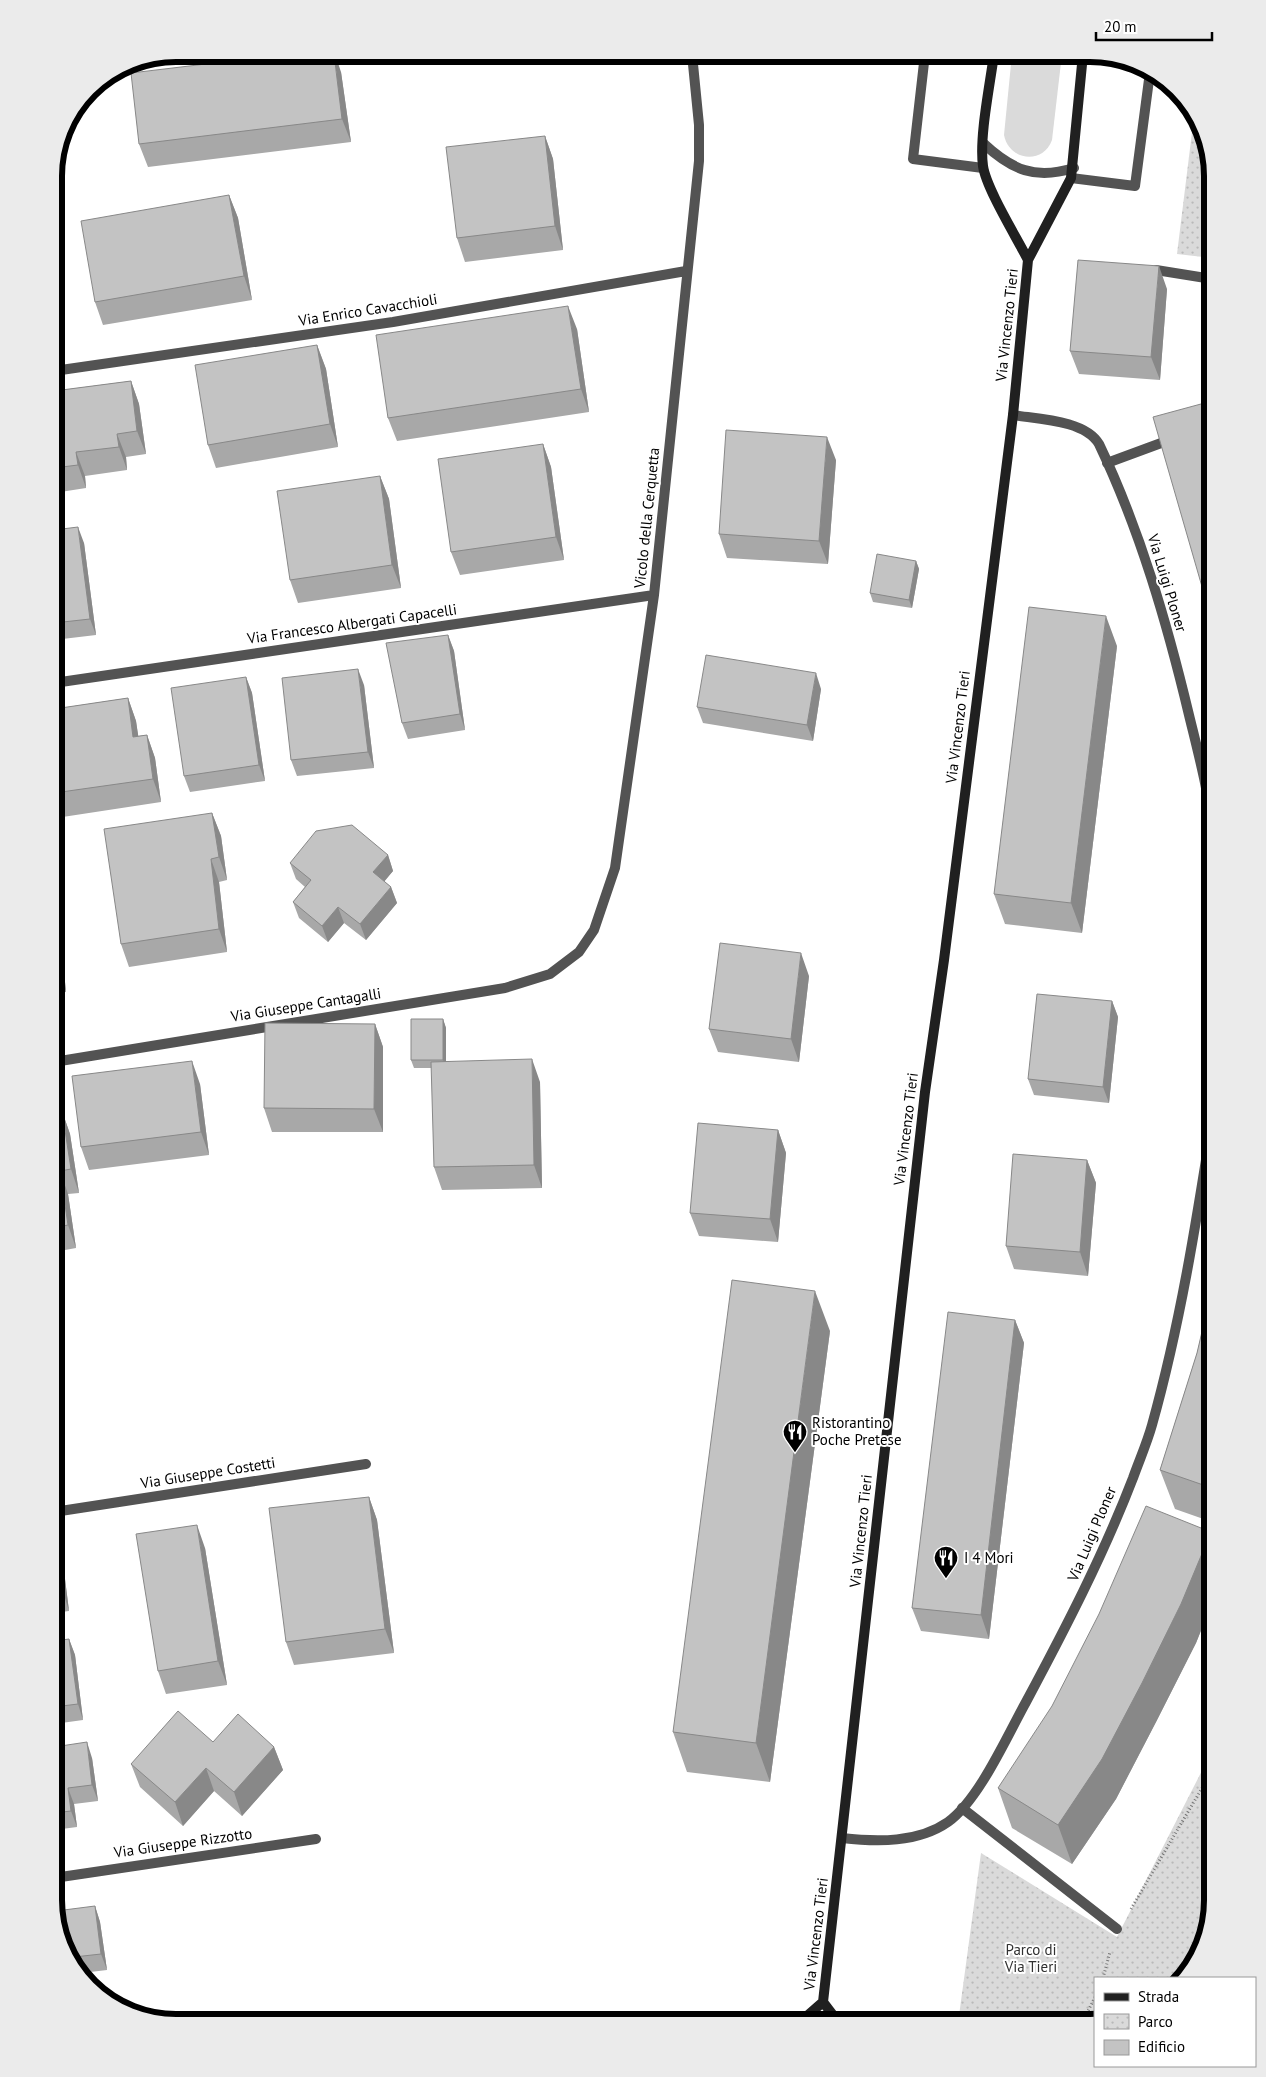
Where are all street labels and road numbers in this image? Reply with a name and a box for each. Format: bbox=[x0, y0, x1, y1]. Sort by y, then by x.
street label: Via Vincenzo Tieri bbox=[991, 267, 1022, 383]
street label: Via Enrico Cavacchioli bbox=[296, 289, 439, 330]
street label: Vicolo della Cerquetta bbox=[630, 447, 663, 590]
street label: Via Luigi Ploner bbox=[1143, 531, 1191, 634]
street label: Via Francesco Albergati Capacelli bbox=[245, 599, 458, 648]
street label: Via Vincenzo Tieri bbox=[941, 669, 974, 785]
street label: Via Giuseppe Cantagalli bbox=[228, 983, 382, 1026]
street label: Via Vincenzo Tieri bbox=[889, 1071, 922, 1187]
street label: Via Giuseppe Costetti bbox=[138, 1452, 277, 1493]
street label: Via Vincenzo Tieri bbox=[845, 1473, 876, 1589]
street label: Via Luigi Ploner bbox=[1063, 1483, 1120, 1585]
street label: Via Giuseppe Rizzotto bbox=[112, 1823, 253, 1862]
street label: Via Vincenzo Tieri bbox=[799, 1876, 832, 1992]

